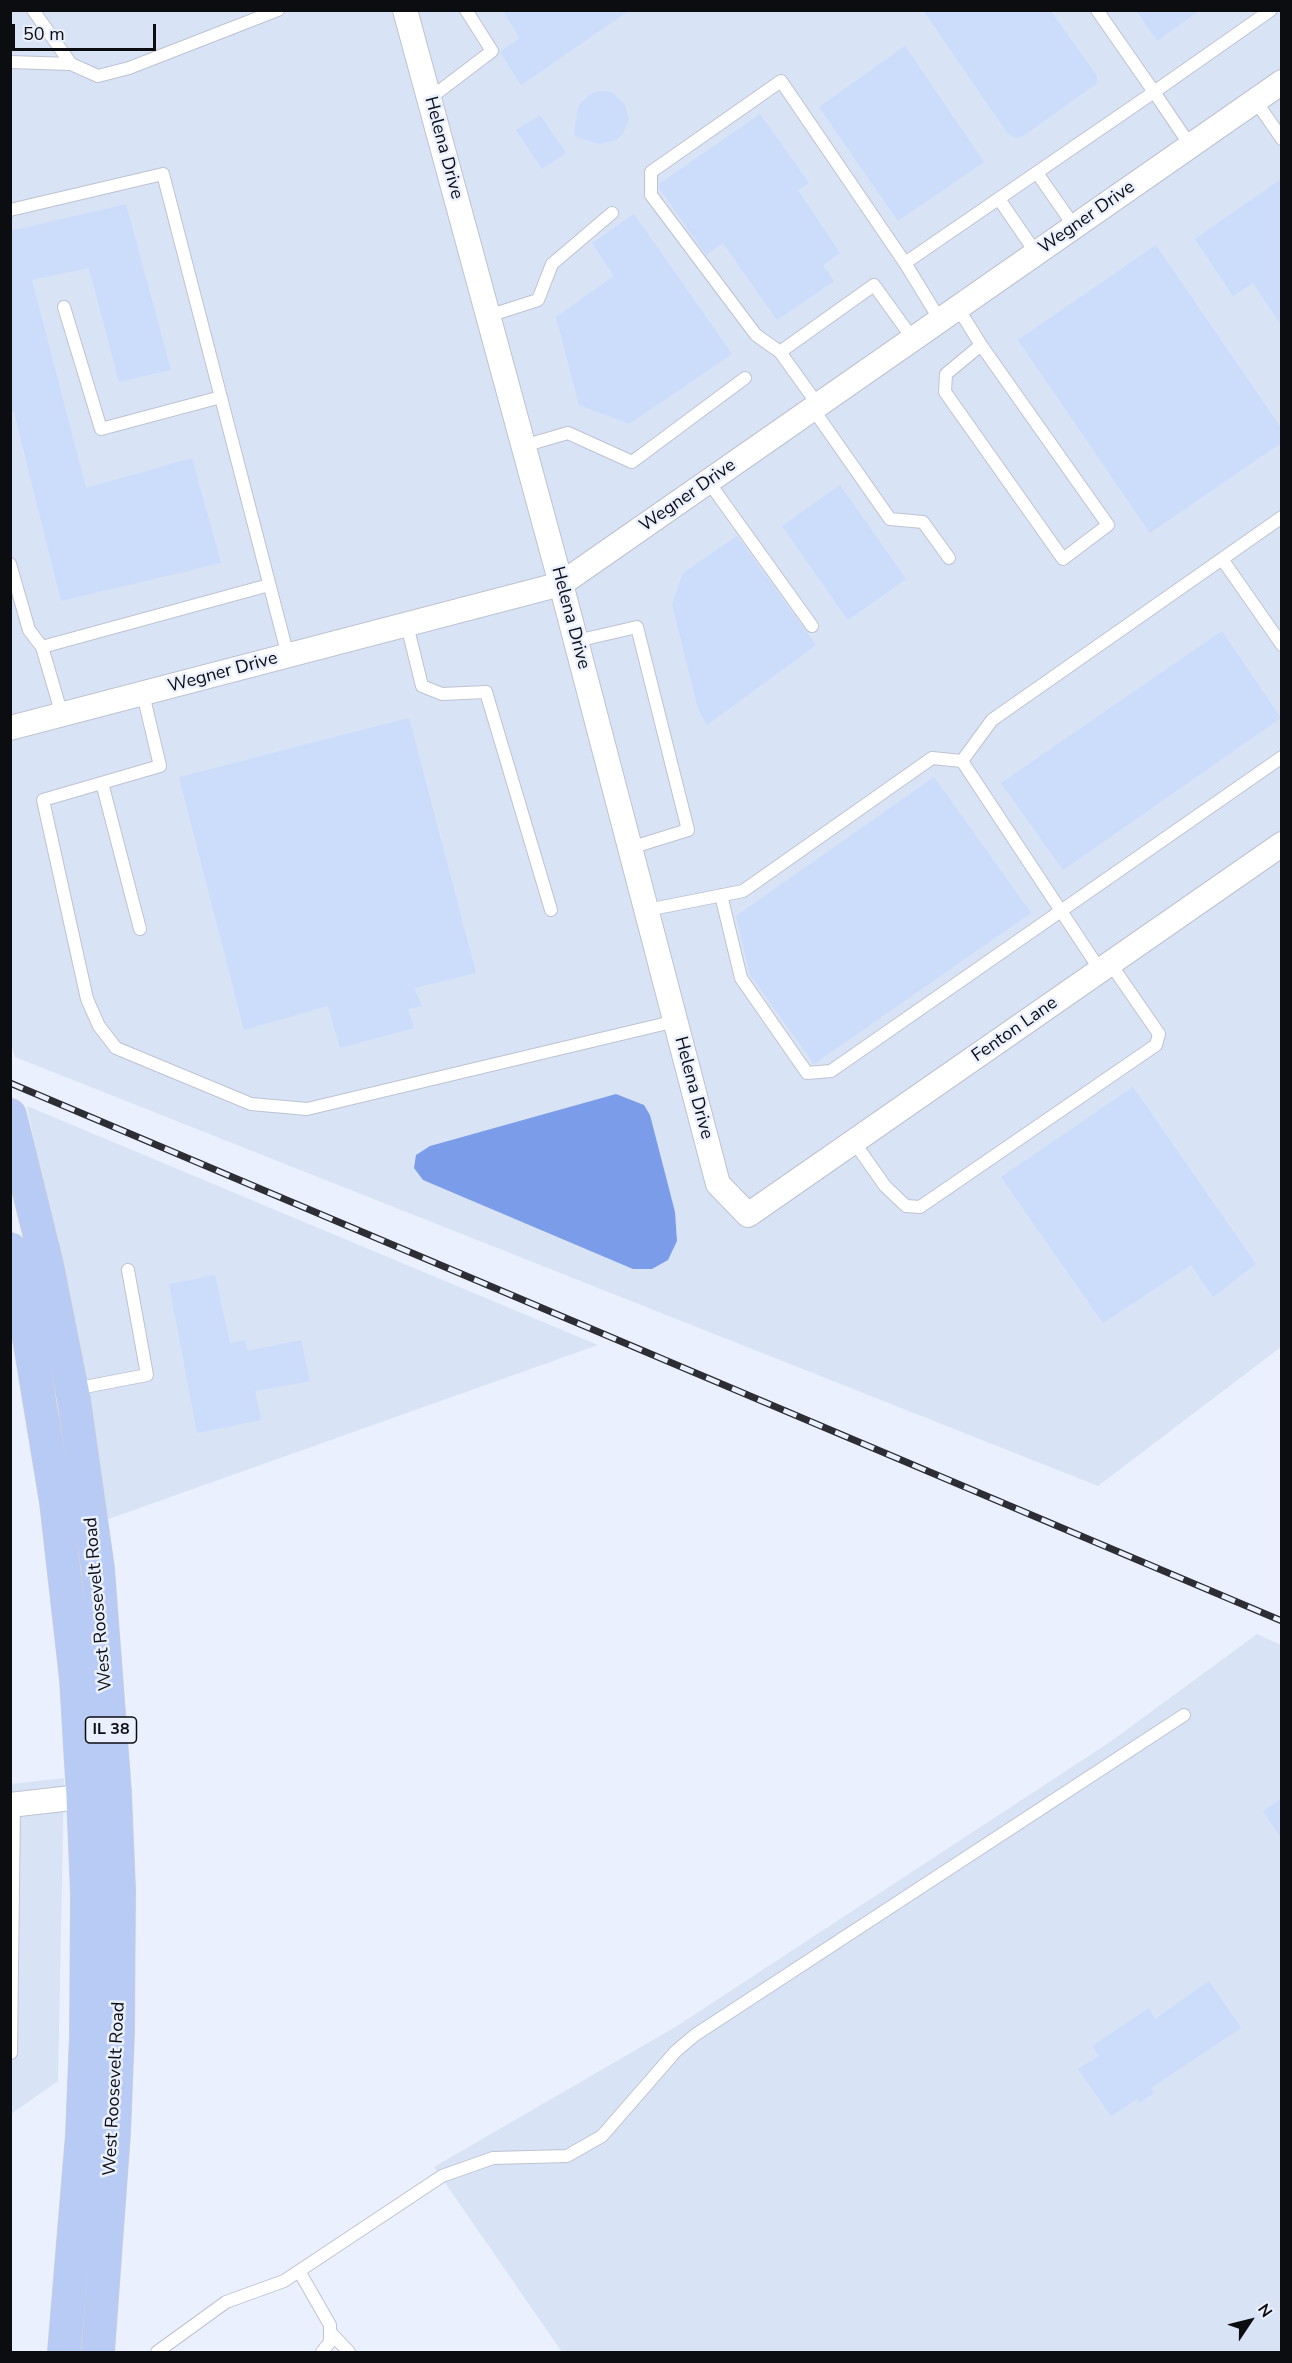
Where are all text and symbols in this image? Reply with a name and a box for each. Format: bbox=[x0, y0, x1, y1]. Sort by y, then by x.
scale bar bbox=[15, 12, 159, 50]
text: 50 m bbox=[23, 22, 65, 46]
street label: Helena Drive bbox=[419, 94, 467, 202]
street label: Wegner Drive bbox=[1035, 177, 1139, 259]
street label: Wegner Drive bbox=[636, 455, 740, 537]
street label: Helena Drive bbox=[546, 564, 594, 672]
street label: Wegner Drive bbox=[166, 648, 280, 698]
street label: Fenton Lane bbox=[968, 993, 1062, 1067]
street label: Helena Drive bbox=[669, 1034, 717, 1142]
street label: West Roosevelt Road bbox=[81, 1516, 117, 1692]
road number: IL 38 bbox=[86, 1717, 136, 1743]
street label: West Roosevelt Road bbox=[100, 2001, 130, 2177]
north arrow bbox=[1220, 2291, 1280, 2351]
text: N bbox=[1252, 2299, 1277, 2322]

